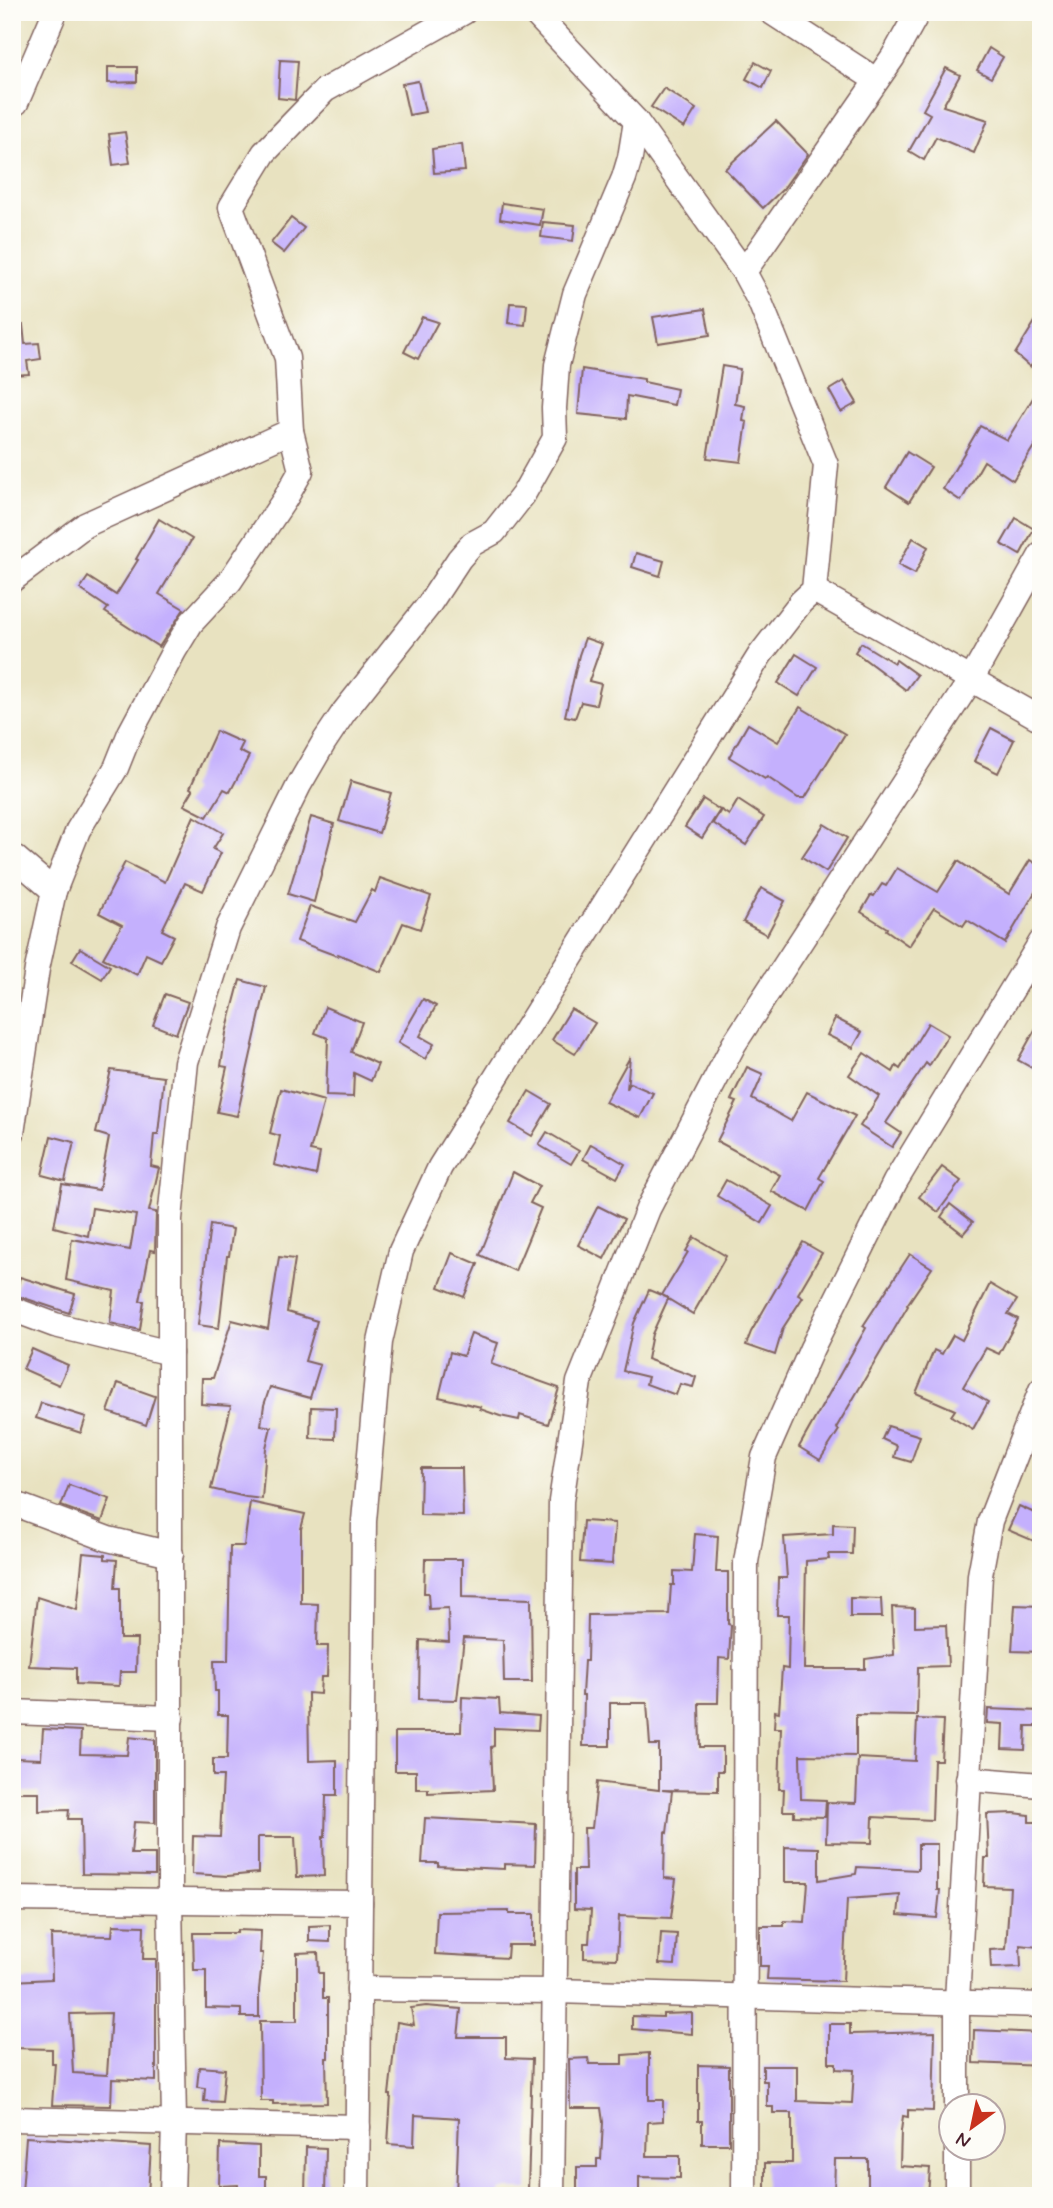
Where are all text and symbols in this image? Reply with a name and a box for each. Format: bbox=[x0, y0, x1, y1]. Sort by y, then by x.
north arrow bbox=[937, 2092, 1007, 2162]
text: N bbox=[951, 2126, 976, 2154]

